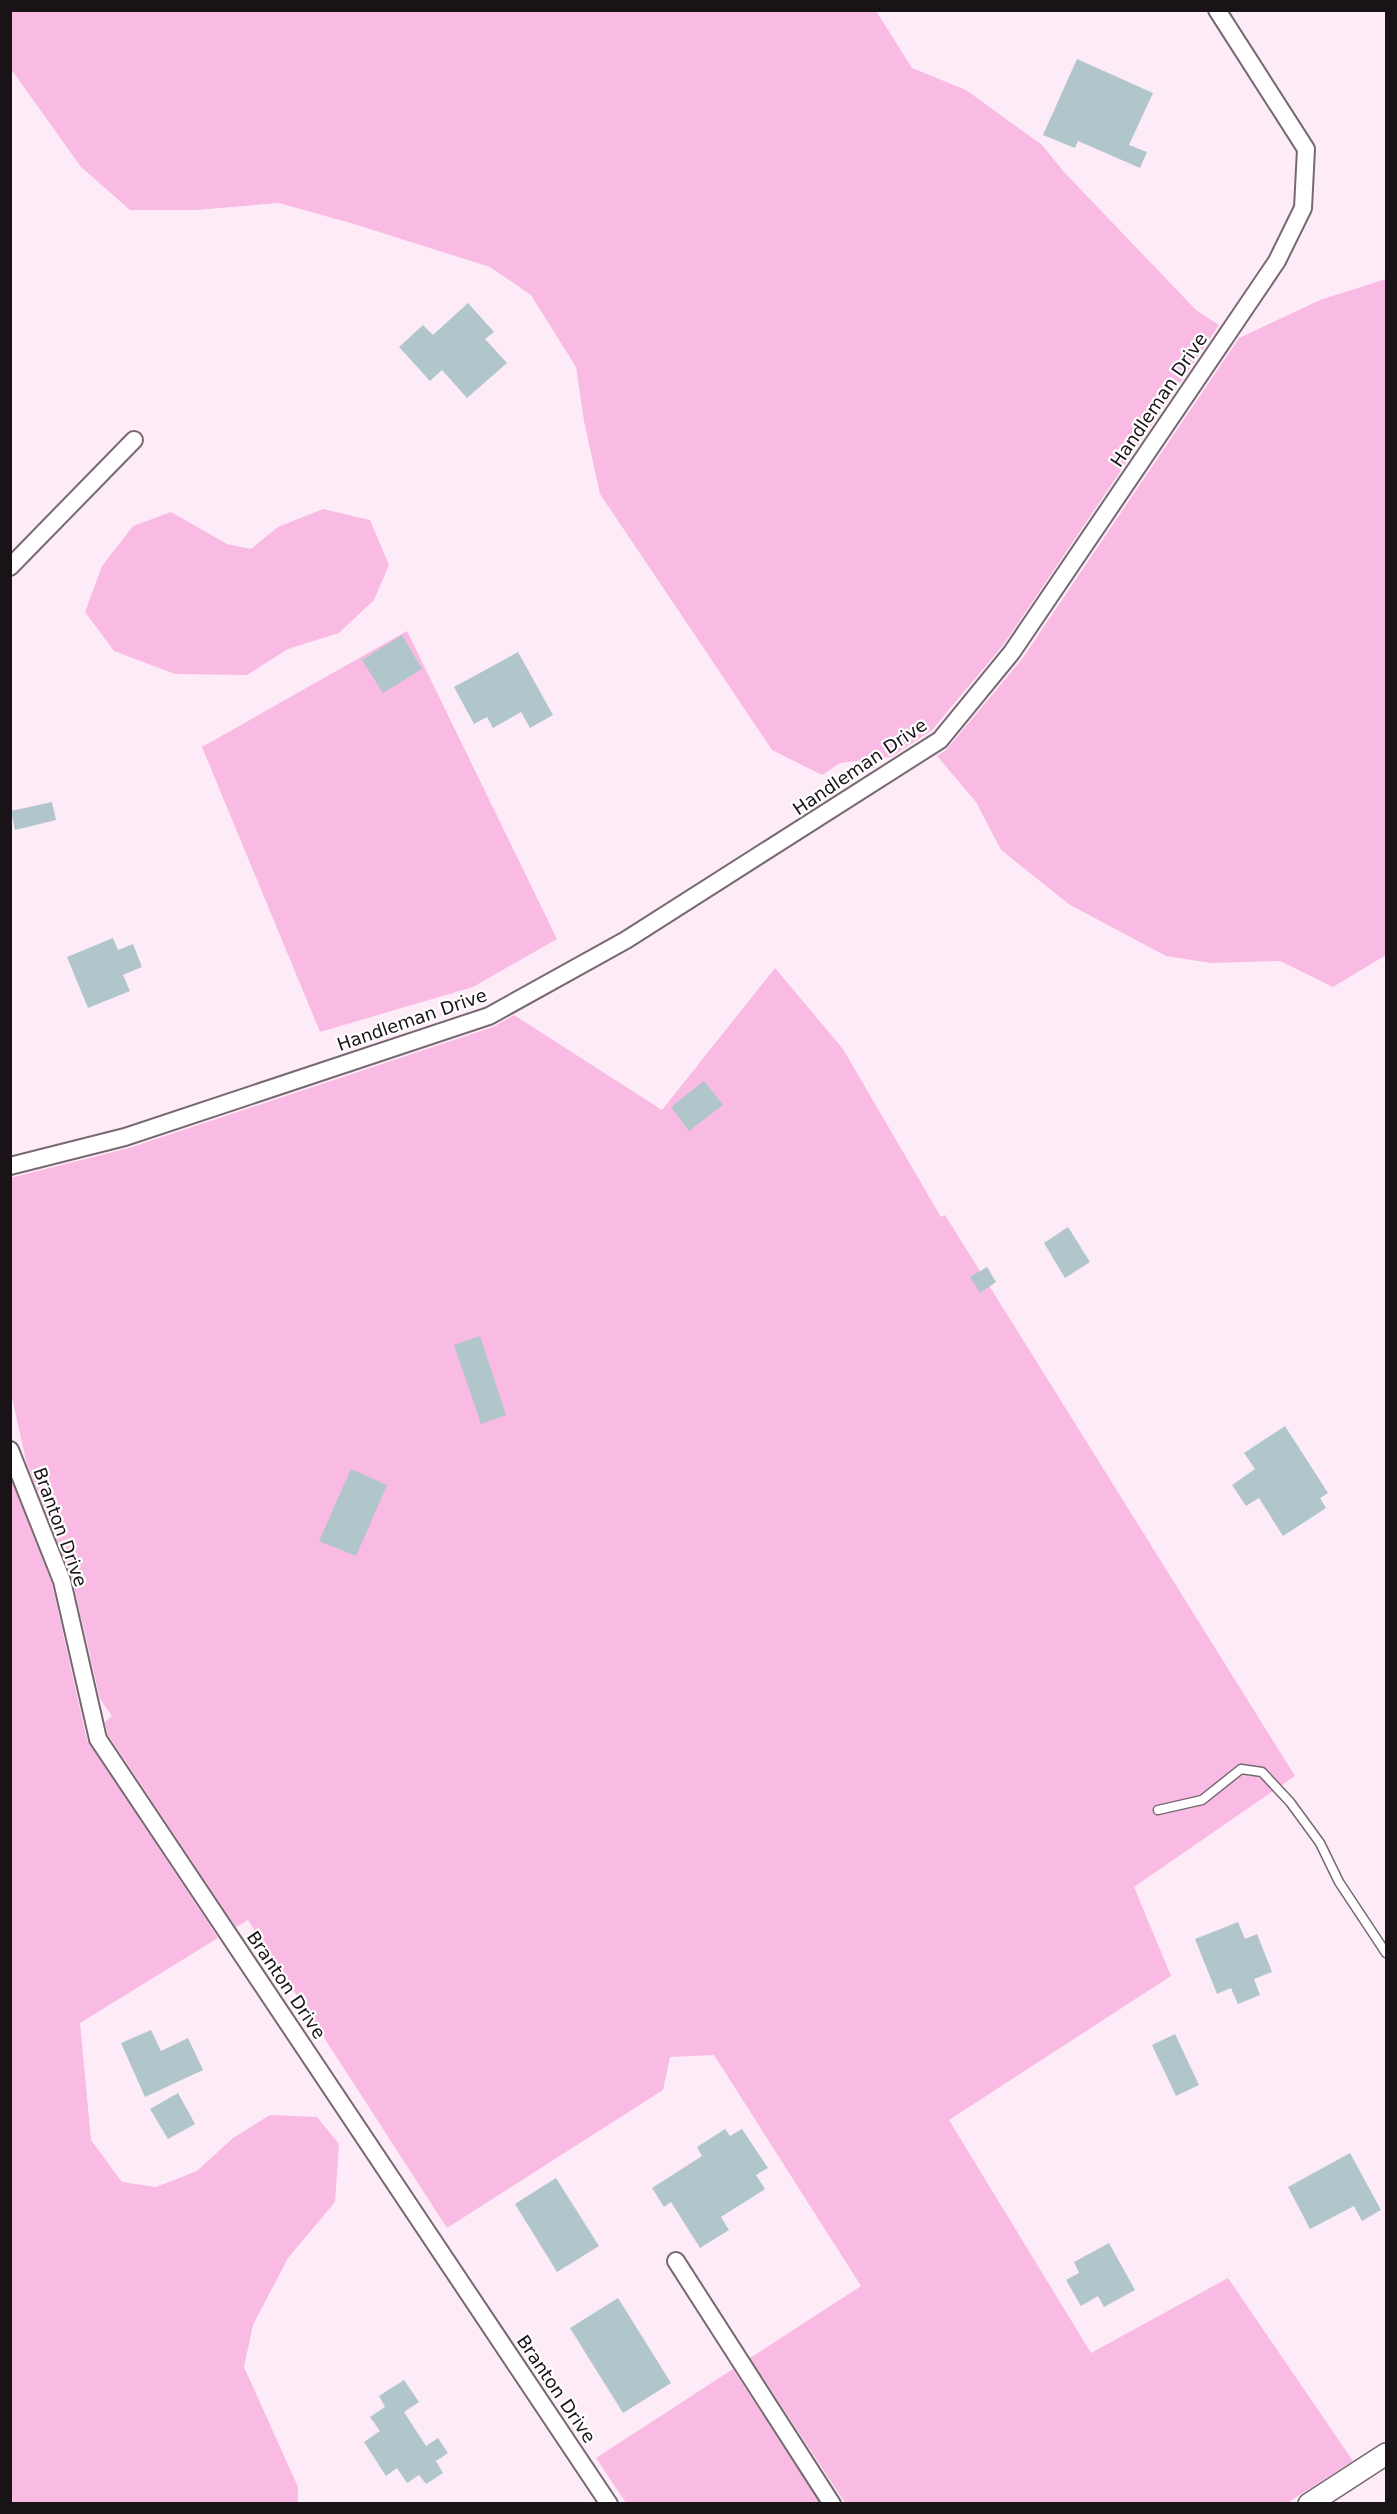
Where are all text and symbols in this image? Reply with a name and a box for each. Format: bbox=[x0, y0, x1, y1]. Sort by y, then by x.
street label: Handleman Drive bbox=[1106, 329, 1211, 471]
street label: Handleman Drive bbox=[789, 714, 931, 819]
street label: Handleman Drive bbox=[334, 984, 490, 1055]
street label: Branton Drive bbox=[29, 1464, 92, 1589]
street label: Branton Drive bbox=[243, 1927, 330, 2043]
street label: Branton Drive bbox=[513, 2331, 600, 2447]

